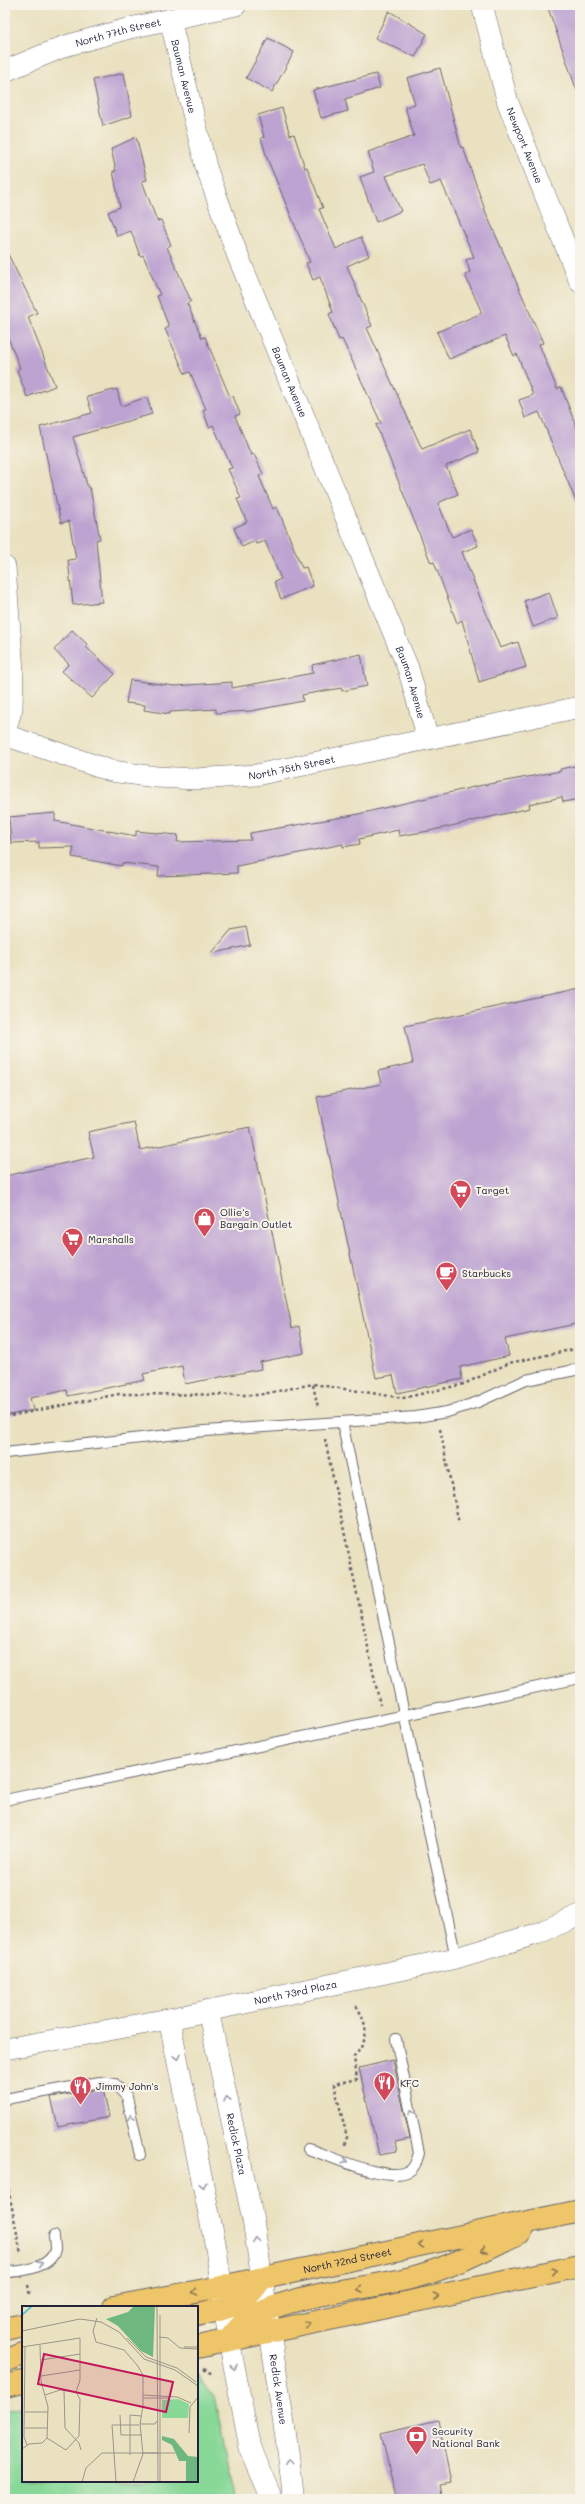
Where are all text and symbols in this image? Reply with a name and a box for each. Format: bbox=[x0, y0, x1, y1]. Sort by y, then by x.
street label: North 77th Street bbox=[74, 14, 162, 50]
street label: Bauman Avenue bbox=[168, 38, 200, 115]
street label: Newport Avenue bbox=[503, 105, 547, 185]
street label: Bauman Avenue bbox=[269, 344, 311, 419]
street label: Bauman Avenue bbox=[393, 644, 429, 720]
street label: North 75th Street bbox=[248, 752, 336, 782]
supermarket icon: Target bbox=[447, 1177, 473, 1210]
place label: Target bbox=[476, 1183, 509, 1197]
shop icon: Ollie's Bargain Outlet bbox=[192, 1205, 218, 1238]
place label: Ollie's Bargain Outlet bbox=[220, 1205, 292, 1231]
supermarket icon: Marshalls bbox=[60, 1226, 86, 1259]
place label: Marshalls bbox=[88, 1232, 134, 1246]
cafe icon: Starbucks bbox=[433, 1260, 459, 1293]
place label: Starbucks bbox=[462, 1266, 511, 1280]
street label: North 73rd Plaza bbox=[253, 1977, 338, 2008]
one-way arrow bbox=[172, 2054, 181, 2060]
restaurant icon: KFC bbox=[372, 2070, 398, 2103]
restaurant icon: Jimmy John's bbox=[67, 2073, 93, 2106]
place label: KFC bbox=[400, 2076, 419, 2090]
place label: Jimmy John's bbox=[96, 2079, 159, 2093]
one-way arrow bbox=[224, 2096, 232, 2102]
one-way arrow bbox=[408, 2109, 416, 2115]
street label: Redick Plaza bbox=[223, 2112, 250, 2176]
one-way arrow bbox=[128, 2114, 136, 2120]
one-way arrow bbox=[341, 2157, 348, 2165]
one-way arrow bbox=[199, 2181, 207, 2188]
one-way arrow bbox=[252, 2237, 261, 2243]
one-way arrow bbox=[418, 2240, 424, 2248]
street label: North 72nd Street bbox=[302, 2244, 393, 2276]
one-way arrow bbox=[481, 2246, 488, 2253]
one-way arrow bbox=[36, 2262, 43, 2269]
one-way arrow bbox=[551, 2268, 557, 2276]
one-way arrow bbox=[357, 2284, 363, 2292]
one-way arrow bbox=[192, 2287, 198, 2296]
one-way arrow bbox=[433, 2293, 439, 2301]
inset map bbox=[22, 2306, 198, 2482]
one-way arrow bbox=[303, 2320, 310, 2328]
street label: Redick Avenue bbox=[266, 2353, 291, 2425]
one-way arrow bbox=[229, 2364, 238, 2370]
bank icon: Security National Bank bbox=[403, 2424, 429, 2457]
place label: Security National Bank bbox=[432, 2424, 500, 2450]
one-way arrow bbox=[285, 2458, 294, 2464]

